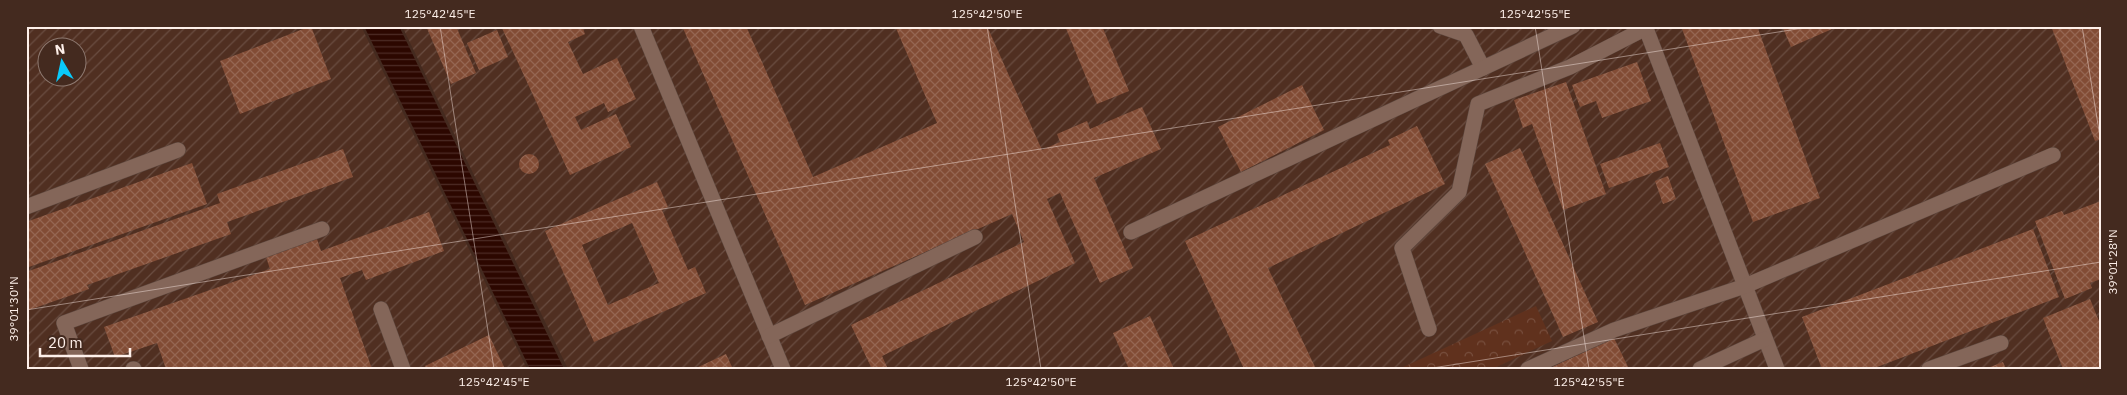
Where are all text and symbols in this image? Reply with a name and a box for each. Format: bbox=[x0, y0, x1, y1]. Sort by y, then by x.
text: 125°42'45"E bbox=[405, 6, 475, 21]
text: 125°42'50"E bbox=[952, 6, 1022, 21]
text: 125°42'55"E bbox=[1500, 6, 1570, 21]
north arrow bbox=[38, 38, 88, 88]
text: N bbox=[54, 39, 66, 59]
text: 39°01'28"N bbox=[2105, 229, 2120, 295]
text: 39°01'30"N bbox=[6, 276, 21, 342]
scale bar bbox=[40, 325, 130, 357]
text: 20 m bbox=[48, 333, 83, 352]
text: 125°42'45"E bbox=[459, 374, 529, 389]
text: 125°42'50"E bbox=[1006, 374, 1076, 389]
text: 125°42'55"E bbox=[1554, 374, 1624, 389]

